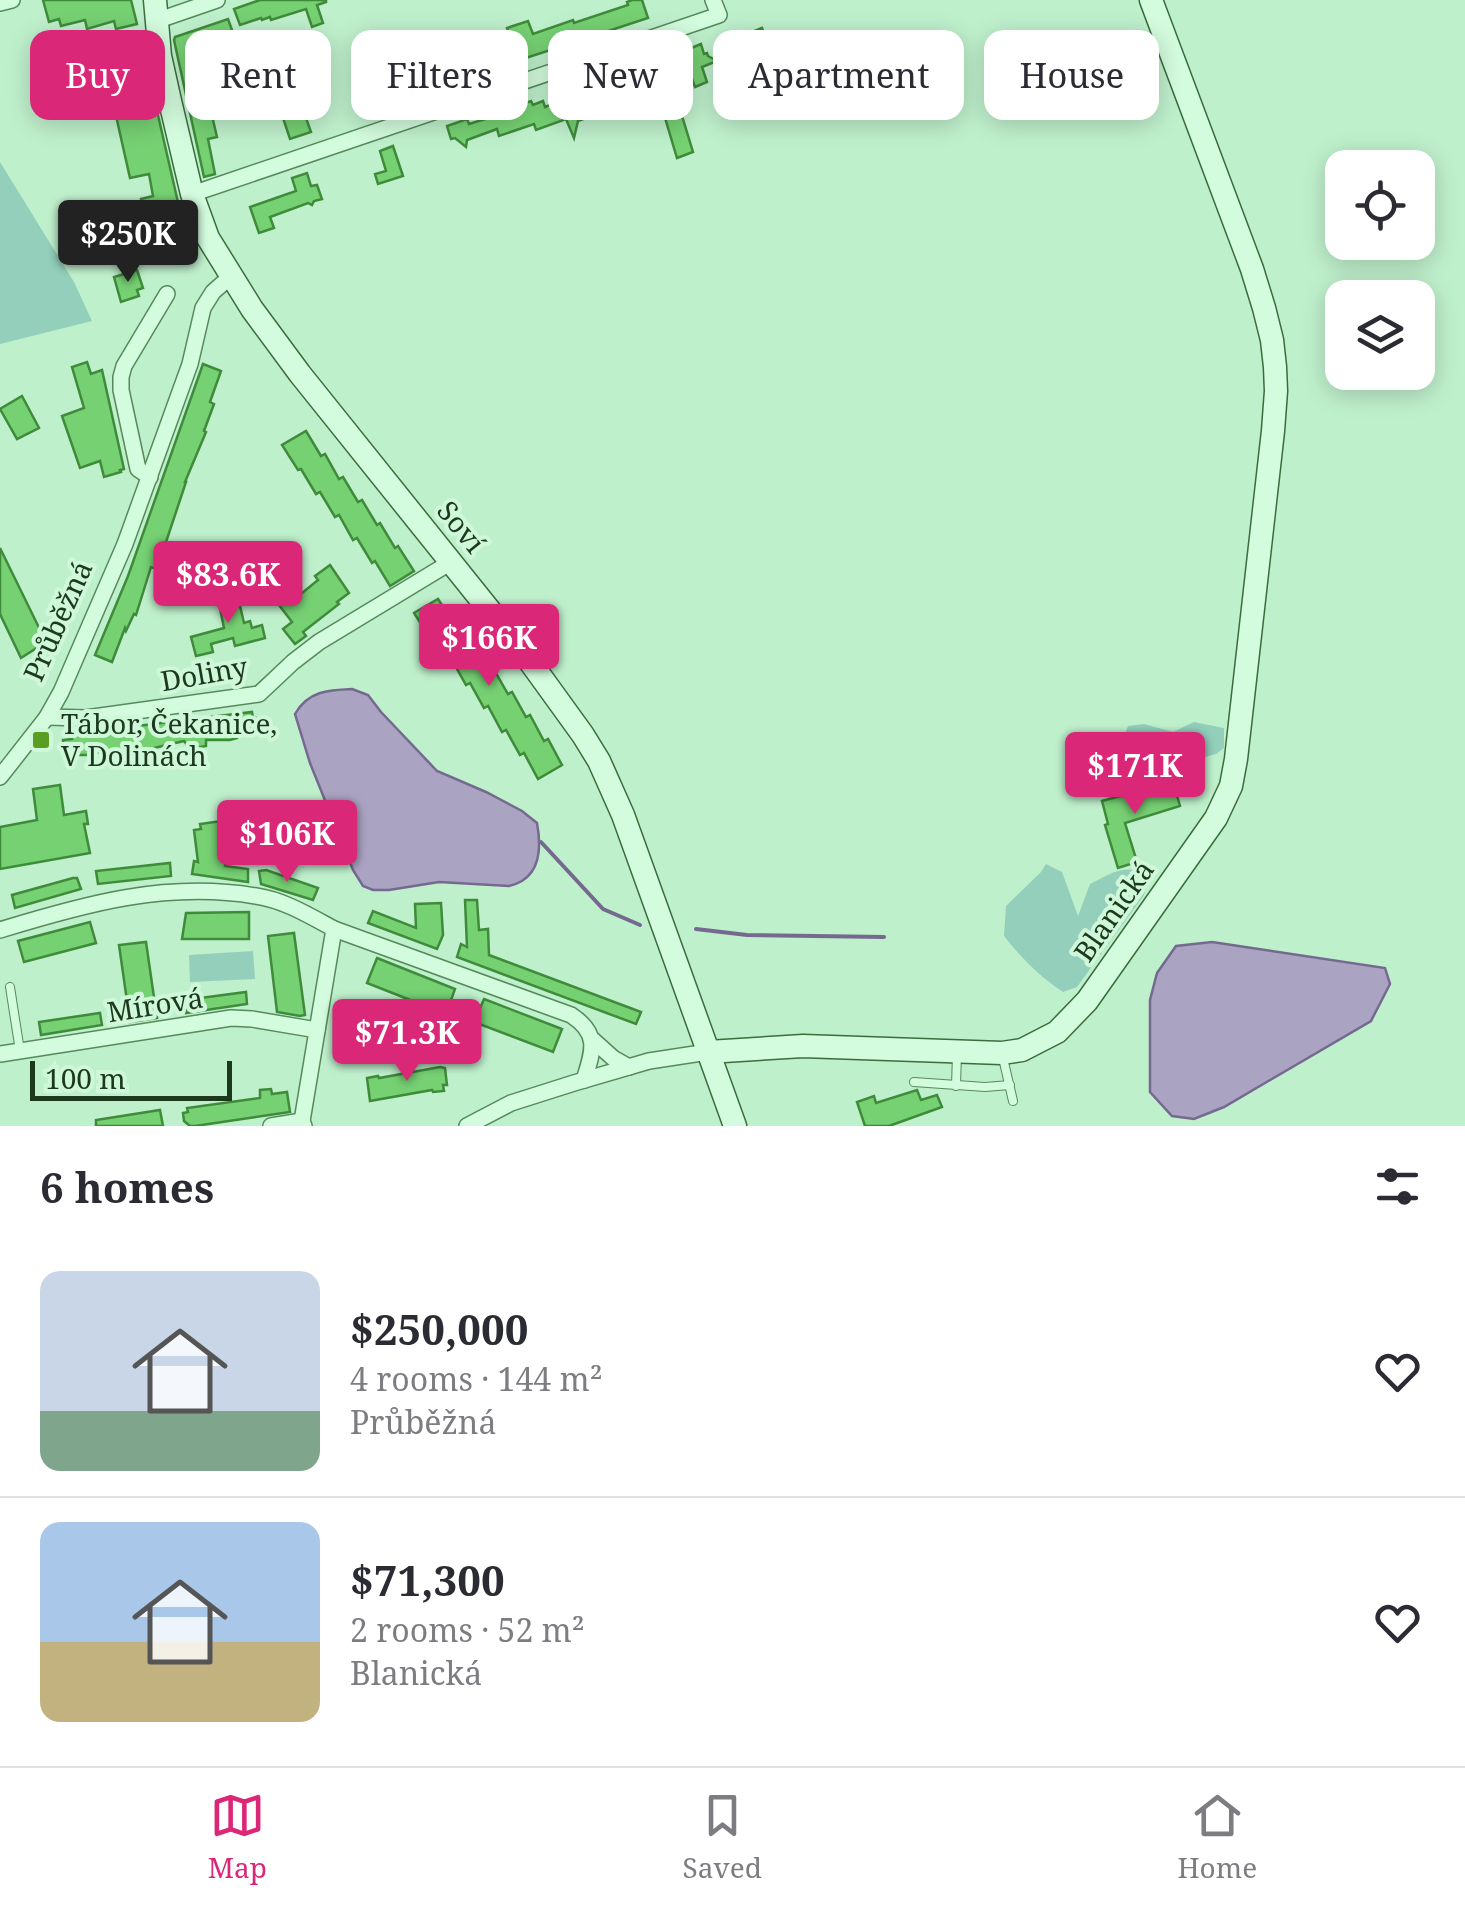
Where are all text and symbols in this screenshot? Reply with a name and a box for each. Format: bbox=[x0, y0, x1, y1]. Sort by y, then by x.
chip: Buy bbox=[30, 30, 165, 120]
chip: Rent bbox=[185, 30, 331, 120]
chip: Filters bbox=[351, 30, 528, 120]
chip: New bbox=[548, 30, 693, 120]
chip: Apartment bbox=[713, 30, 964, 120]
chip: House bbox=[984, 30, 1159, 120]
map controls bbox=[1325, 150, 1435, 390]
button: locate bbox=[1325, 150, 1435, 260]
pin: $250K bbox=[58, 200, 198, 285]
text: $250K bbox=[80, 211, 176, 254]
button: layers bbox=[1325, 280, 1435, 390]
street label: Soví bbox=[429, 492, 494, 560]
pin: $83.6K bbox=[147, 541, 309, 626]
text: $83.6K bbox=[175, 552, 281, 595]
street label: Průběžná bbox=[14, 554, 101, 687]
pin: $166K bbox=[419, 604, 559, 689]
text: $166K bbox=[441, 615, 537, 658]
street label: Doliny bbox=[157, 647, 250, 699]
place label: Tábor, Čekanice, V Dolinách bbox=[61, 704, 277, 774]
marker: Tábor, Čekanice, V Dolinách bbox=[30, 729, 52, 751]
pin: $171K bbox=[1065, 732, 1205, 817]
text: $171K bbox=[1087, 743, 1183, 786]
pin: $106K bbox=[217, 800, 357, 885]
text: $106K bbox=[239, 811, 335, 854]
street label: Blanická bbox=[1064, 852, 1162, 969]
street label: Mírová bbox=[104, 978, 205, 1030]
pin: $71.3K bbox=[326, 999, 488, 1084]
text: $71.3K bbox=[354, 1010, 460, 1053]
scale bar bbox=[30, 1056, 232, 1100]
text: 100 m bbox=[45, 1059, 126, 1097]
text: 6 homes bbox=[40, 1158, 214, 1215]
icon: filters bbox=[1370, 1159, 1425, 1214]
text: $250,000 bbox=[350, 1300, 528, 1357]
icon: home bbox=[120, 1311, 240, 1431]
icon: heart bbox=[1370, 1344, 1425, 1399]
text: 4 rooms · 144 m² bbox=[350, 1357, 603, 1400]
text: Průběžná bbox=[350, 1400, 497, 1443]
text: $71,300 bbox=[350, 1551, 505, 1608]
icon: home bbox=[120, 1562, 240, 1682]
icon: heart bbox=[1370, 1595, 1425, 1650]
text: 2 rooms · 52 m² bbox=[350, 1608, 585, 1651]
text: Blanická bbox=[350, 1651, 482, 1694]
tab: Map bbox=[208, 1788, 267, 1886]
tab: Saved bbox=[683, 1788, 762, 1886]
tab: Home bbox=[1177, 1788, 1257, 1886]

